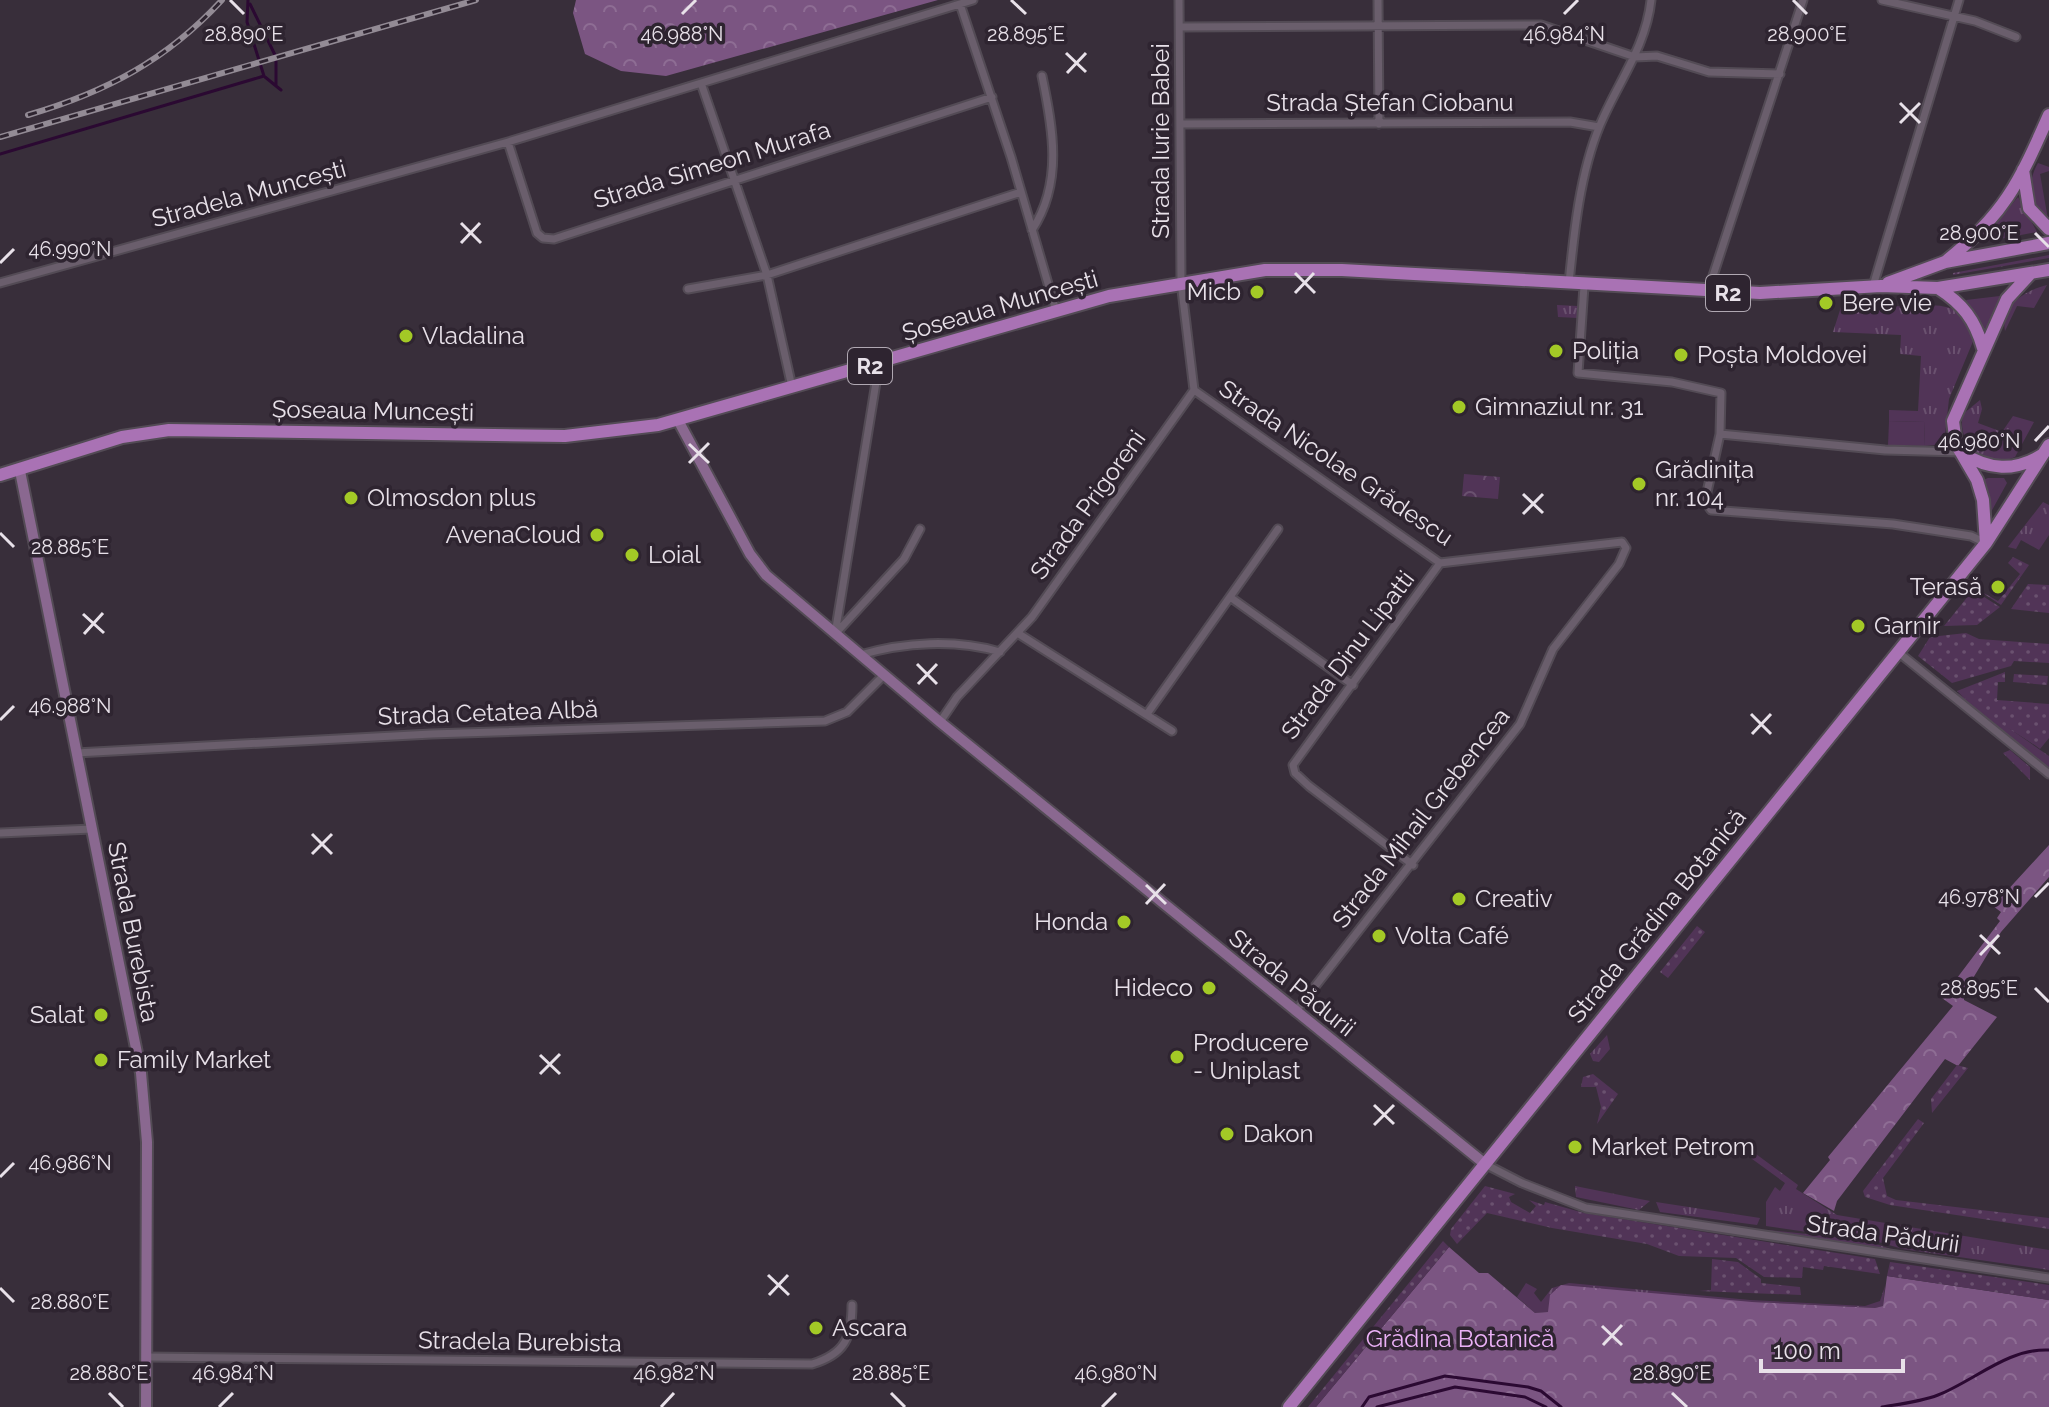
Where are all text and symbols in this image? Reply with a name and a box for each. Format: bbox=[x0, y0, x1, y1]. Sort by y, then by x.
text: 28.890°E bbox=[205, 22, 283, 46]
text: 46.988°N bbox=[641, 22, 723, 46]
text: 28.895°E bbox=[987, 22, 1065, 46]
text: 46.984°N bbox=[1523, 22, 1605, 46]
text: 28.900°E bbox=[1767, 22, 1847, 46]
street label: Strada Iurie Babei bbox=[1146, 43, 1175, 239]
street label: Strada Ștefan Ciobanu bbox=[1266, 88, 1514, 117]
street label: Strada Simeon Murafa bbox=[590, 115, 834, 214]
street label: Stradela Muncești bbox=[149, 154, 349, 233]
text: 28.900°E bbox=[1939, 221, 2019, 245]
text: 46.990°N bbox=[29, 237, 111, 261]
street label: Șoseaua Muncești bbox=[899, 264, 1101, 347]
road number: R2 bbox=[1706, 275, 1750, 311]
place label: Micb bbox=[1187, 277, 1241, 306]
marker: Micb bbox=[1248, 283, 1266, 301]
place label: Bere vie bbox=[1842, 288, 1932, 317]
marker: Bere vie bbox=[1817, 294, 1835, 312]
place label: Vladalina bbox=[422, 321, 525, 350]
marker: Vladalina bbox=[397, 327, 415, 345]
place label: Poliția bbox=[1572, 336, 1639, 365]
place label: Poșta Moldovei bbox=[1697, 340, 1867, 369]
marker: Poliția bbox=[1547, 342, 1565, 360]
marker: Poșta Moldovei bbox=[1672, 346, 1690, 364]
road number: R2 bbox=[848, 348, 892, 384]
street label: Strada Nicolae Grădescu bbox=[1214, 374, 1459, 552]
place label: Gimnaziul nr. 31 bbox=[1475, 392, 1644, 421]
street label: Șoseaua Muncești bbox=[272, 394, 474, 427]
marker: Gimnaziul nr. 31 bbox=[1450, 398, 1468, 416]
street label: Strada Prigoreni bbox=[1024, 425, 1151, 585]
text: 46.980°N bbox=[1938, 429, 2020, 453]
place label: Grădinița nr. 104 bbox=[1655, 455, 1754, 512]
marker: Grădinița nr. 104 bbox=[1630, 475, 1648, 493]
place label: Olmosdon plus bbox=[367, 483, 536, 512]
marker: Olmosdon plus bbox=[342, 489, 360, 507]
place label: AvenaCloud bbox=[446, 520, 581, 549]
marker: AvenaCloud bbox=[588, 526, 606, 544]
text: 28.885°E bbox=[31, 535, 109, 559]
place label: Loial bbox=[648, 540, 701, 569]
marker: Loial bbox=[623, 546, 641, 564]
street label: Strada Dinu Lipatti bbox=[1275, 565, 1420, 745]
place label: Terasă bbox=[1910, 572, 1982, 601]
marker: Terasă bbox=[1989, 578, 2007, 596]
place label: Garnir bbox=[1874, 611, 1941, 640]
marker: Garnir bbox=[1849, 617, 1867, 635]
text: 46.988°N bbox=[29, 694, 111, 718]
street label: Strada Cetatea Albă bbox=[377, 694, 599, 731]
street label: Strada Mihail Grebencea bbox=[1326, 702, 1515, 933]
street label: Strada Grădina Botanică bbox=[1561, 803, 1752, 1028]
street label: Strada Burebista bbox=[102, 839, 165, 1025]
place label: Creativ bbox=[1475, 884, 1553, 913]
text: 46.978°N bbox=[1938, 885, 2020, 909]
marker: Creativ bbox=[1450, 890, 1468, 908]
place label: Honda bbox=[1034, 907, 1108, 936]
marker: Honda bbox=[1115, 913, 1133, 931]
place label: Volta Café bbox=[1395, 921, 1509, 950]
street label: Strada Pădurii bbox=[1223, 923, 1361, 1042]
marker: Volta Café bbox=[1370, 927, 1388, 945]
place label: Hideco bbox=[1114, 973, 1193, 1002]
text: 28.895°E bbox=[1940, 976, 2018, 1000]
marker: Hideco bbox=[1200, 979, 1218, 997]
place label: Salat bbox=[30, 1000, 85, 1029]
marker: Salat bbox=[92, 1006, 110, 1024]
place label: Producere - Uniplast bbox=[1193, 1028, 1309, 1085]
place label: Family Market bbox=[117, 1045, 271, 1074]
marker: Producere - Uniplast bbox=[1168, 1048, 1186, 1066]
marker: Family Market bbox=[92, 1051, 110, 1069]
place label: Dakon bbox=[1243, 1119, 1314, 1148]
marker: Dakon bbox=[1218, 1125, 1236, 1143]
place label: Market Petrom bbox=[1591, 1132, 1755, 1161]
marker: Market Petrom bbox=[1566, 1138, 1584, 1156]
text: 46.986°N bbox=[28, 1151, 112, 1175]
street label: Strada Pădurii bbox=[1805, 1208, 1961, 1259]
text: 28.880°E bbox=[30, 1290, 110, 1314]
place label: Ascara bbox=[832, 1313, 907, 1342]
marker: Ascara bbox=[807, 1319, 825, 1337]
scale bar bbox=[1761, 1323, 1903, 1373]
park label: Grădina Botanică bbox=[1366, 1324, 1554, 1353]
street label: Stradela Burebista bbox=[418, 1325, 622, 1358]
text: 100 m bbox=[1773, 1336, 1841, 1365]
text: 28.880°E bbox=[69, 1361, 149, 1385]
text: 46.984°N bbox=[192, 1361, 274, 1385]
text: 46.982°N bbox=[633, 1361, 715, 1385]
text: 28.885°E bbox=[852, 1361, 930, 1385]
text: 46.980°N bbox=[1075, 1361, 1157, 1385]
text: 28.890°E bbox=[1633, 1361, 1711, 1385]

